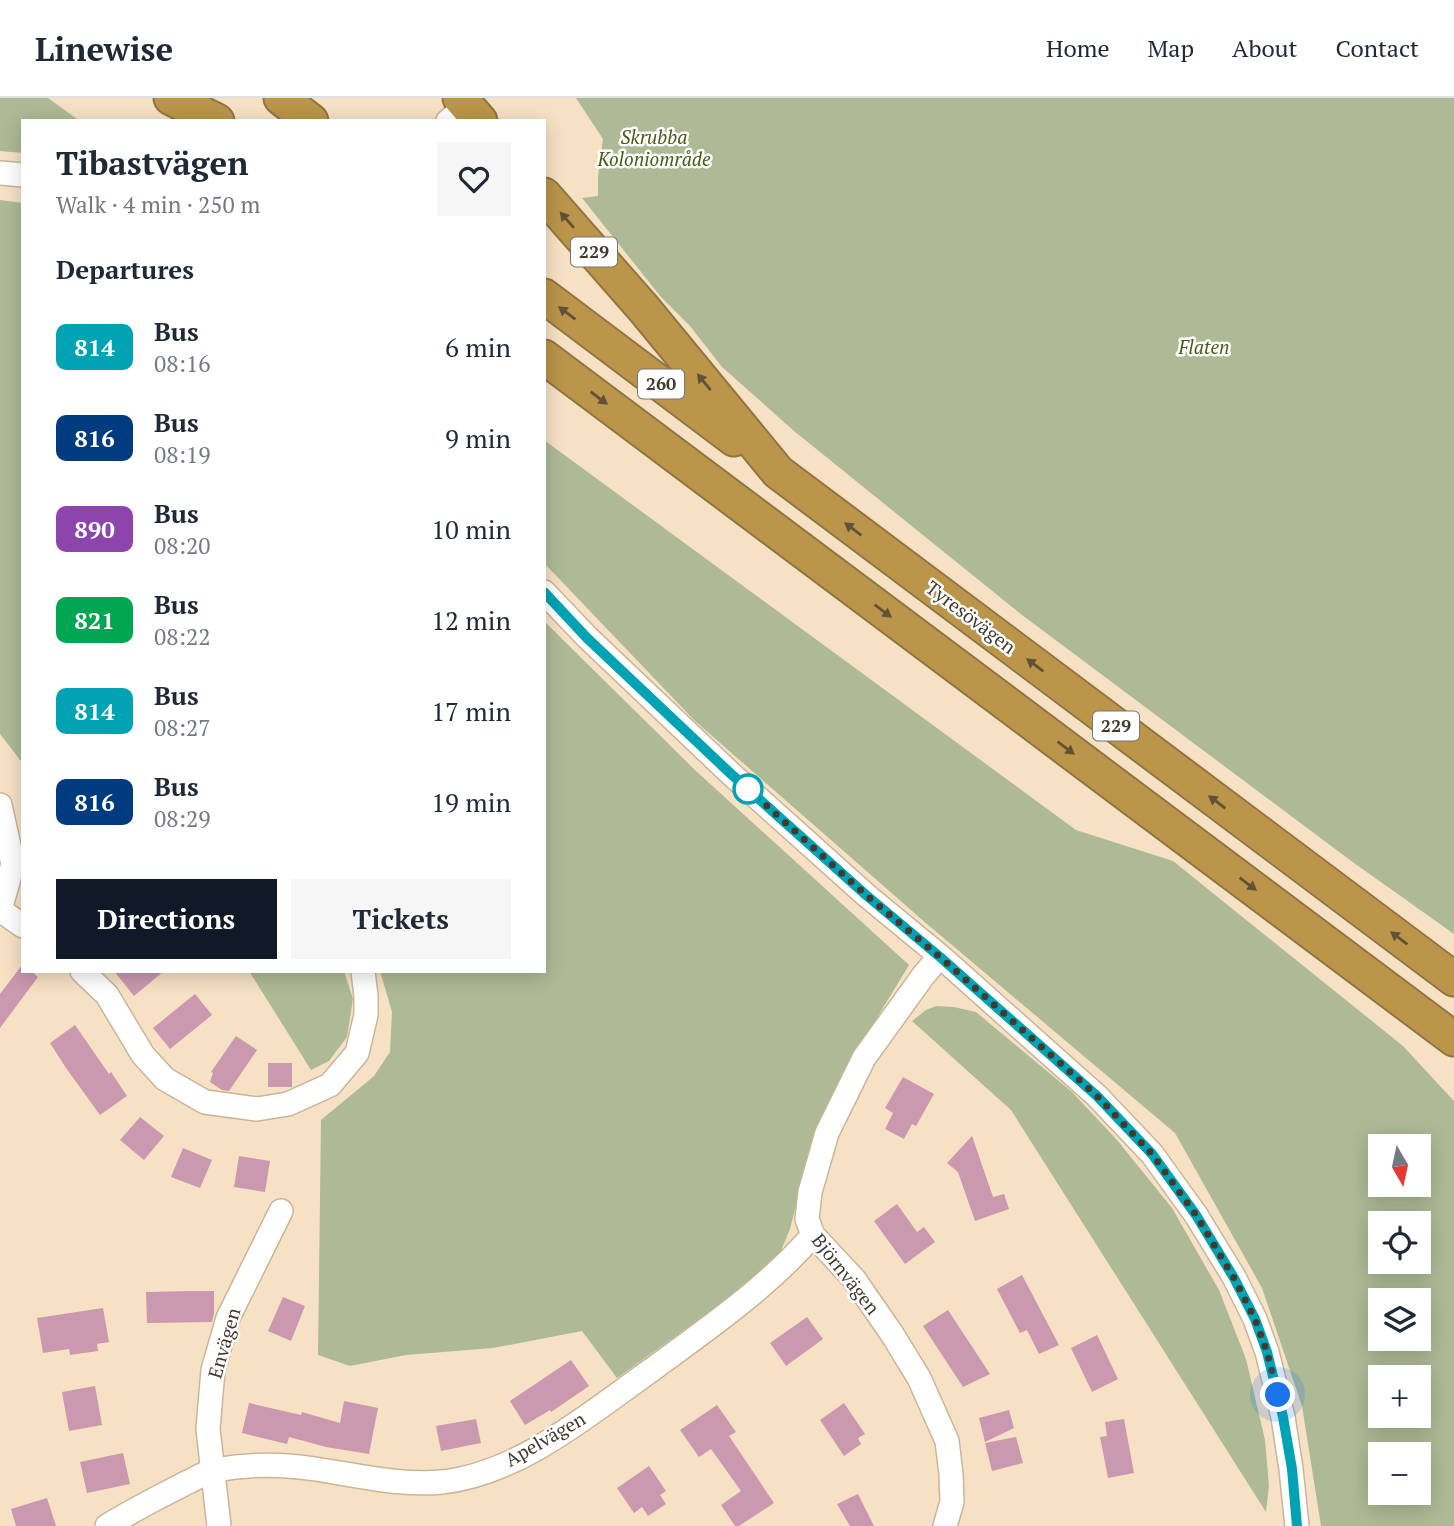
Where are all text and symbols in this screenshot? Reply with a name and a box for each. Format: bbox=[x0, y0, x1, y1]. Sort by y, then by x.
text: Linewise bbox=[35, 27, 173, 70]
text: Home bbox=[1046, 32, 1110, 64]
text: Map bbox=[1148, 32, 1194, 64]
text: About bbox=[1232, 32, 1298, 64]
text: Contact bbox=[1336, 32, 1419, 64]
park label: Skrubba Koloniområde bbox=[596, 124, 711, 171]
text: Tibastvägen bbox=[56, 141, 248, 184]
button: heart bbox=[437, 142, 511, 216]
text: Walk · 4 min · 250 m bbox=[56, 189, 260, 220]
one-way arrow bbox=[560, 212, 575, 229]
road number: 229 bbox=[571, 238, 617, 266]
text: Departures bbox=[56, 252, 194, 286]
one-way arrow bbox=[559, 306, 577, 321]
text: Bus bbox=[154, 314, 199, 348]
text: 6 min bbox=[445, 330, 511, 364]
text: 814 bbox=[74, 331, 115, 363]
park label: Flaten bbox=[1177, 334, 1230, 359]
text: 08:16 bbox=[154, 348, 211, 379]
road number: 260 bbox=[638, 370, 684, 398]
one-way arrow bbox=[697, 373, 712, 390]
one-way arrow bbox=[590, 390, 608, 404]
text: Bus bbox=[154, 405, 199, 439]
text: 9 min bbox=[445, 421, 511, 455]
text: 816 bbox=[74, 422, 115, 454]
text: 08:19 bbox=[154, 439, 211, 470]
text: Bus bbox=[154, 496, 199, 530]
text: 10 min bbox=[431, 512, 511, 546]
text: 890 bbox=[74, 513, 115, 545]
one-way arrow bbox=[844, 522, 862, 536]
text: 08:20 bbox=[154, 530, 211, 561]
street label: Tyresövägen bbox=[921, 575, 1021, 659]
text: Bus bbox=[154, 587, 199, 621]
text: 12 min bbox=[431, 603, 511, 637]
text: 821 bbox=[74, 604, 115, 636]
one-way arrow bbox=[874, 604, 892, 619]
text: 08:22 bbox=[154, 621, 211, 652]
one-way arrow bbox=[1026, 658, 1044, 672]
text: Bus bbox=[154, 678, 199, 712]
text: 17 min bbox=[431, 694, 511, 728]
text: 814 bbox=[74, 695, 115, 727]
text: 08:27 bbox=[154, 712, 211, 743]
road number: 229 bbox=[1093, 712, 1139, 740]
one-way arrow bbox=[1056, 740, 1074, 755]
text: Bus bbox=[154, 769, 199, 803]
unlabelled marker bbox=[733, 774, 763, 804]
text: 19 min bbox=[431, 785, 511, 819]
text: 816 bbox=[74, 786, 115, 818]
one-way arrow bbox=[1208, 795, 1226, 809]
text: 08:29 bbox=[154, 803, 211, 834]
one-way arrow bbox=[1238, 877, 1257, 891]
button: Directions bbox=[56, 879, 277, 959]
button: Tickets bbox=[291, 879, 511, 959]
one-way arrow bbox=[1390, 931, 1409, 945]
north arrow bbox=[1368, 1134, 1432, 1197]
map controls bbox=[1368, 1134, 1431, 1505]
button: locate bbox=[1368, 1211, 1431, 1274]
street label: Björnvägen bbox=[807, 1228, 886, 1319]
button: layers bbox=[1368, 1288, 1431, 1351]
street label: Envägen bbox=[202, 1305, 246, 1381]
button: + bbox=[1368, 1365, 1431, 1428]
your location bbox=[1260, 1377, 1295, 1412]
street label: Apelvägen bbox=[500, 1405, 590, 1472]
button: − bbox=[1368, 1442, 1431, 1505]

